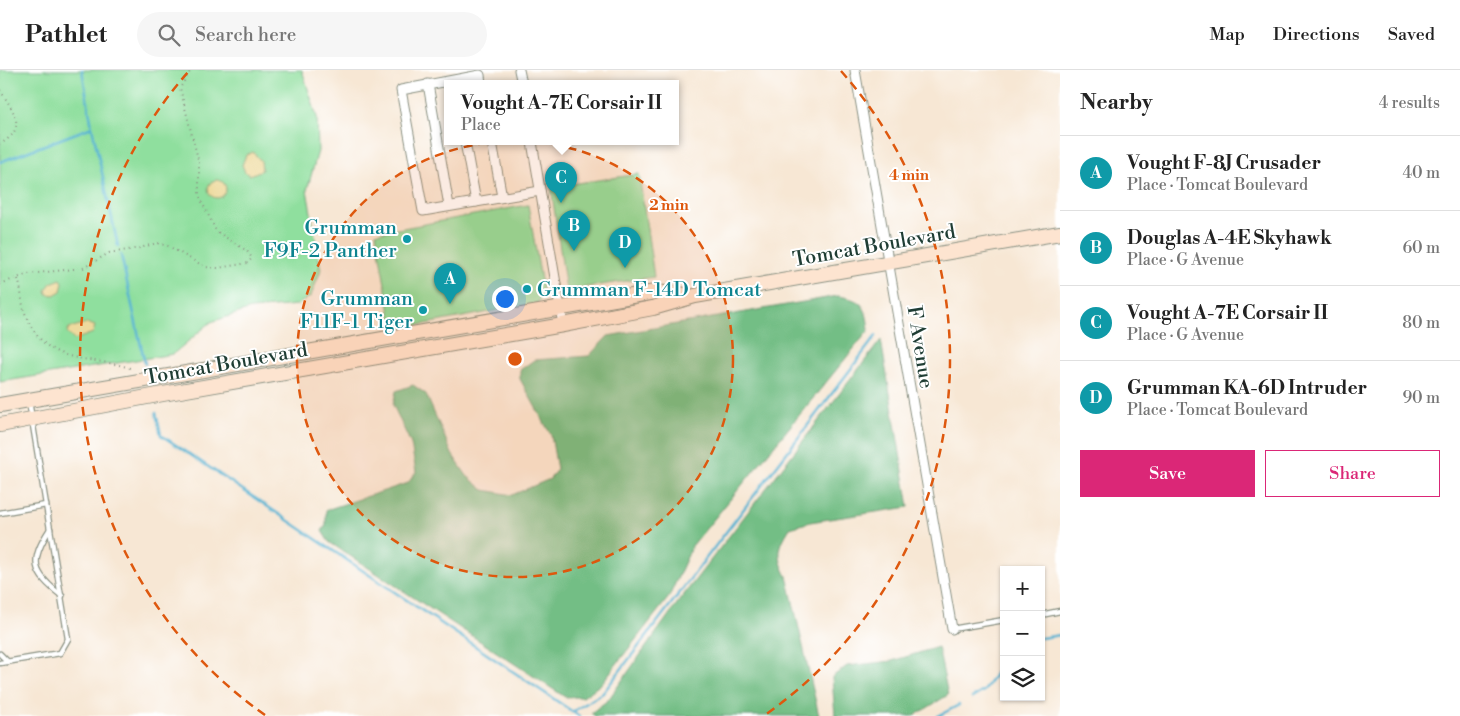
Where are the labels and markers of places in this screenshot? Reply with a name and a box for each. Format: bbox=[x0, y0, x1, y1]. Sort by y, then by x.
pin: C bbox=[545, 162, 577, 203]
pin: B bbox=[558, 210, 590, 251]
place label: Grumman F9F-2 Panther bbox=[263, 216, 397, 264]
pin: D bbox=[609, 227, 641, 268]
marker: Grumman F9F-2 Panther bbox=[401, 233, 413, 245]
pin: A bbox=[434, 263, 466, 304]
place label: Grumman F-14D Tomcat bbox=[537, 278, 761, 303]
marker: Grumman F-14D Tomcat bbox=[521, 283, 533, 295]
place label: Grumman F11F-1 Tiger bbox=[300, 287, 413, 335]
marker: Grumman F11F-1 Tiger bbox=[417, 304, 429, 316]
centre of rings bbox=[506, 350, 524, 368]

